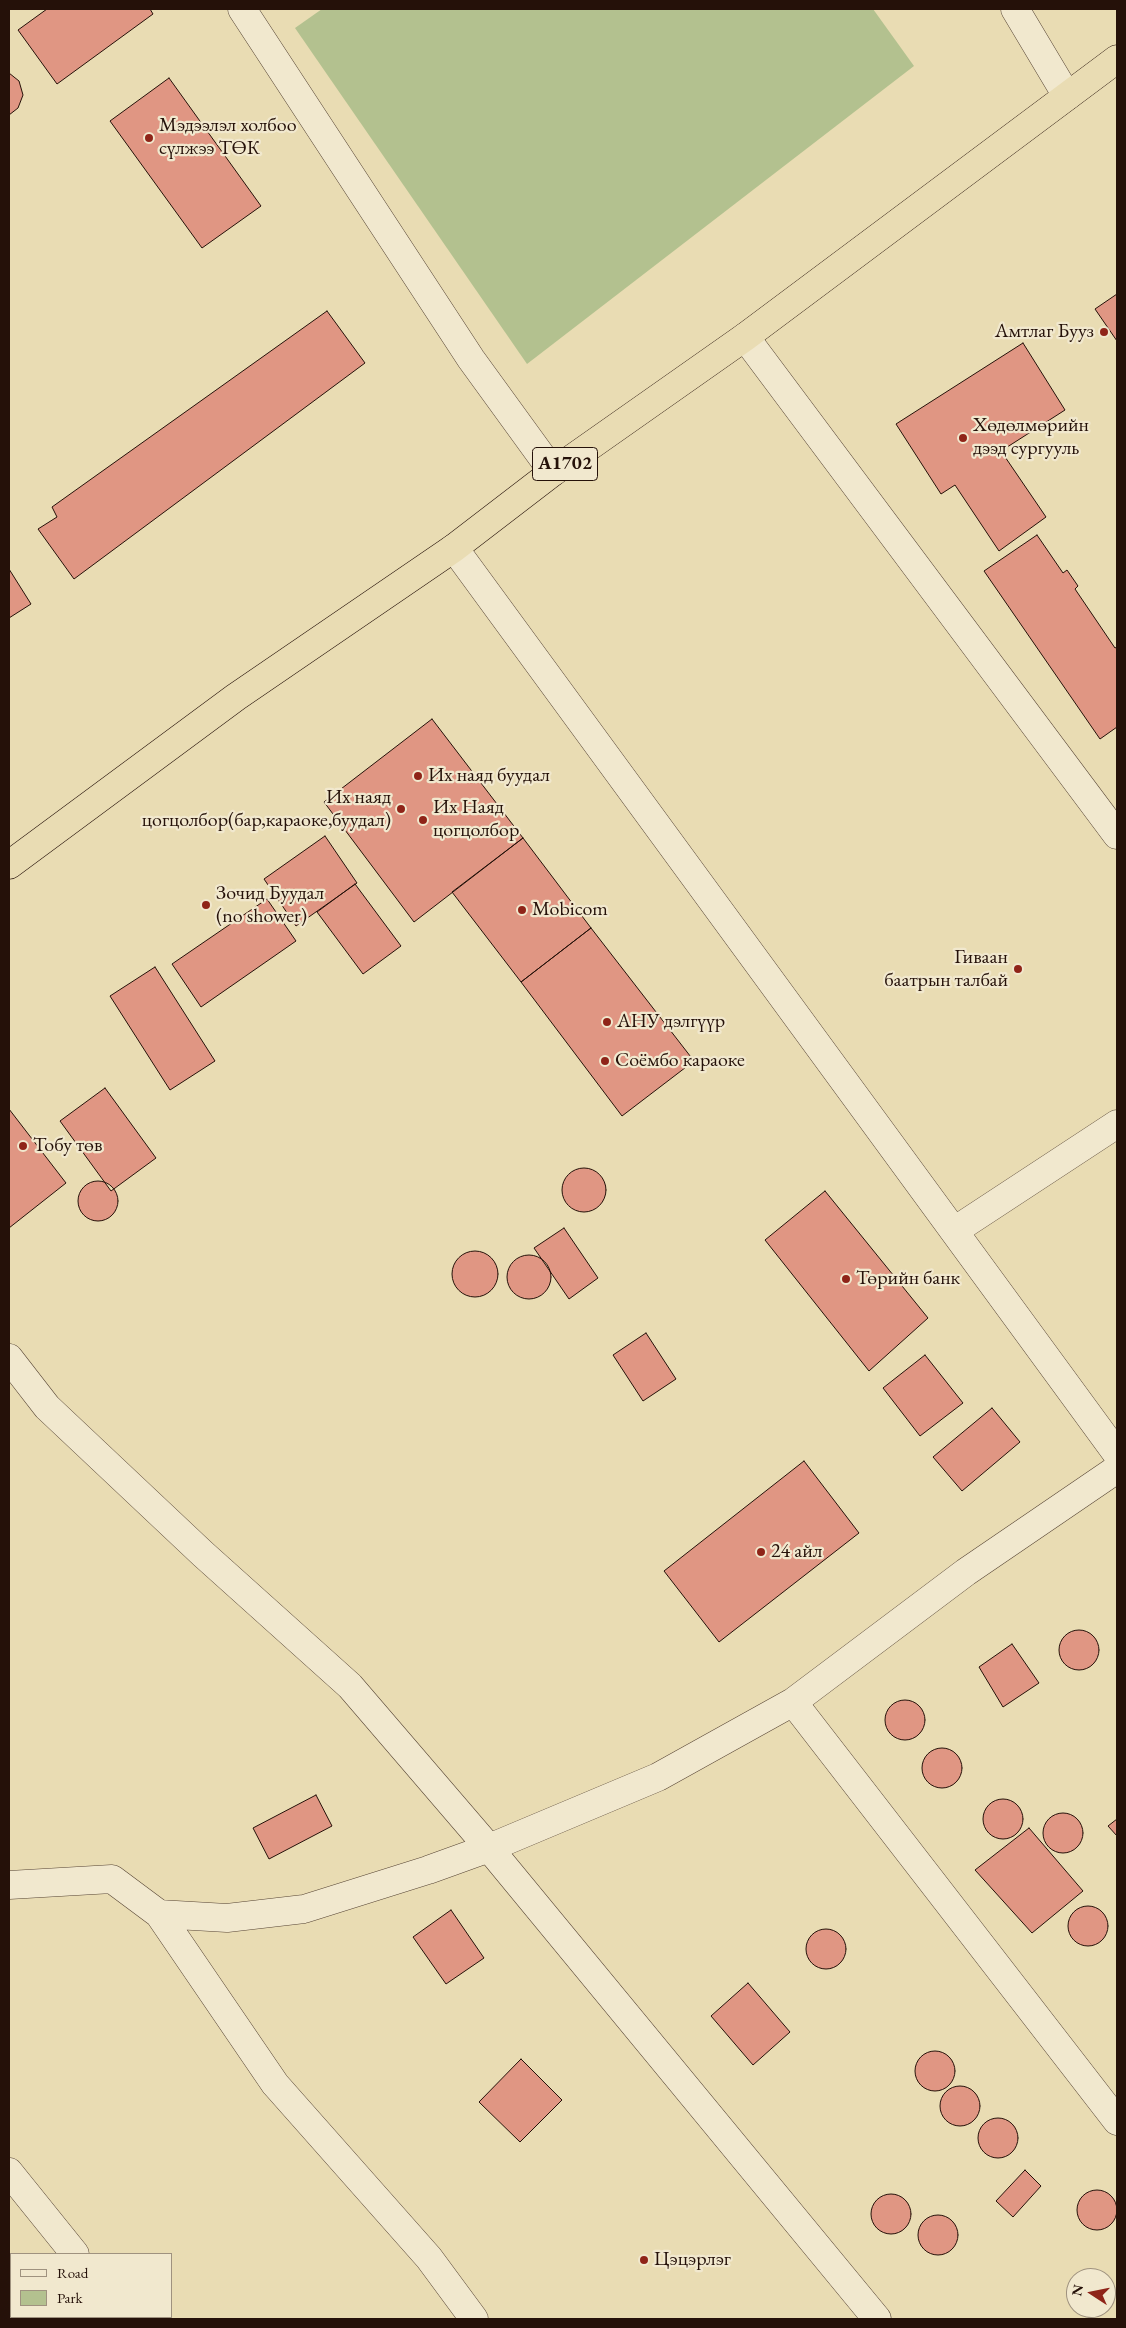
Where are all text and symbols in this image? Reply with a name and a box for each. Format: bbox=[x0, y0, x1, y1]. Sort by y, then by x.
place label: Мэдээлэл холбоо сүлжээ ТӨК bbox=[159, 114, 297, 161]
marker: Мэдээлэл холбоо сүлжээ ТӨК bbox=[143, 132, 155, 144]
place label: Амтлаг Бууз bbox=[995, 320, 1094, 344]
marker: Амтлаг Бууз bbox=[1098, 326, 1110, 338]
place label: Хөдөлмөрийн дээд сургууль bbox=[973, 414, 1089, 461]
marker: Хөдөлмөрийн дээд сургууль bbox=[957, 432, 969, 444]
road number: A1702 bbox=[532, 448, 598, 480]
place label: Их наяд буудал bbox=[428, 764, 550, 788]
marker: Их наяд буудал bbox=[412, 770, 424, 782]
place label: Их наяд цогцолбор(бар,караоке,буудал) bbox=[142, 786, 391, 833]
place label: Их Наяд цогцолбор bbox=[433, 796, 519, 843]
marker: Их наяд цогцолбор(бар,караоке,буудал) bbox=[395, 803, 407, 815]
marker: Их Наяд цогцолбор bbox=[417, 814, 429, 826]
place label: Зочид Буудал (no shower) bbox=[216, 882, 324, 929]
place label: Mobicom bbox=[532, 898, 608, 922]
marker: Зочид Буудал (no shower) bbox=[200, 899, 212, 911]
marker: Mobicom bbox=[516, 904, 528, 916]
place label: Гиваан баатрын талбай bbox=[884, 946, 1008, 993]
marker: Гиваан баатрын талбай bbox=[1012, 963, 1024, 975]
place label: АНУ дэлгүүр bbox=[617, 1010, 725, 1034]
marker: АНУ дэлгүүр bbox=[601, 1016, 613, 1028]
place label: Соёмбо караоке bbox=[615, 1049, 745, 1073]
marker: Соёмбо караоке bbox=[599, 1055, 611, 1067]
place label: Тобу төв bbox=[33, 1134, 102, 1158]
marker: Тобу төв bbox=[17, 1140, 29, 1152]
place label: Төрийн банк bbox=[856, 1267, 960, 1291]
marker: Төрийн банк bbox=[840, 1273, 852, 1285]
place label: 24 айл bbox=[771, 1540, 822, 1564]
marker: 24 айл bbox=[755, 1546, 767, 1558]
place label: Цэцэрлэг bbox=[654, 2248, 731, 2272]
legend bbox=[10, 2253, 172, 2318]
marker: Цэцэрлэг bbox=[638, 2254, 650, 2266]
text: Road bbox=[57, 2263, 88, 2282]
north arrow bbox=[1066, 2268, 1116, 2318]
text: N bbox=[1067, 2283, 1087, 2298]
text: Park bbox=[57, 2288, 83, 2307]

